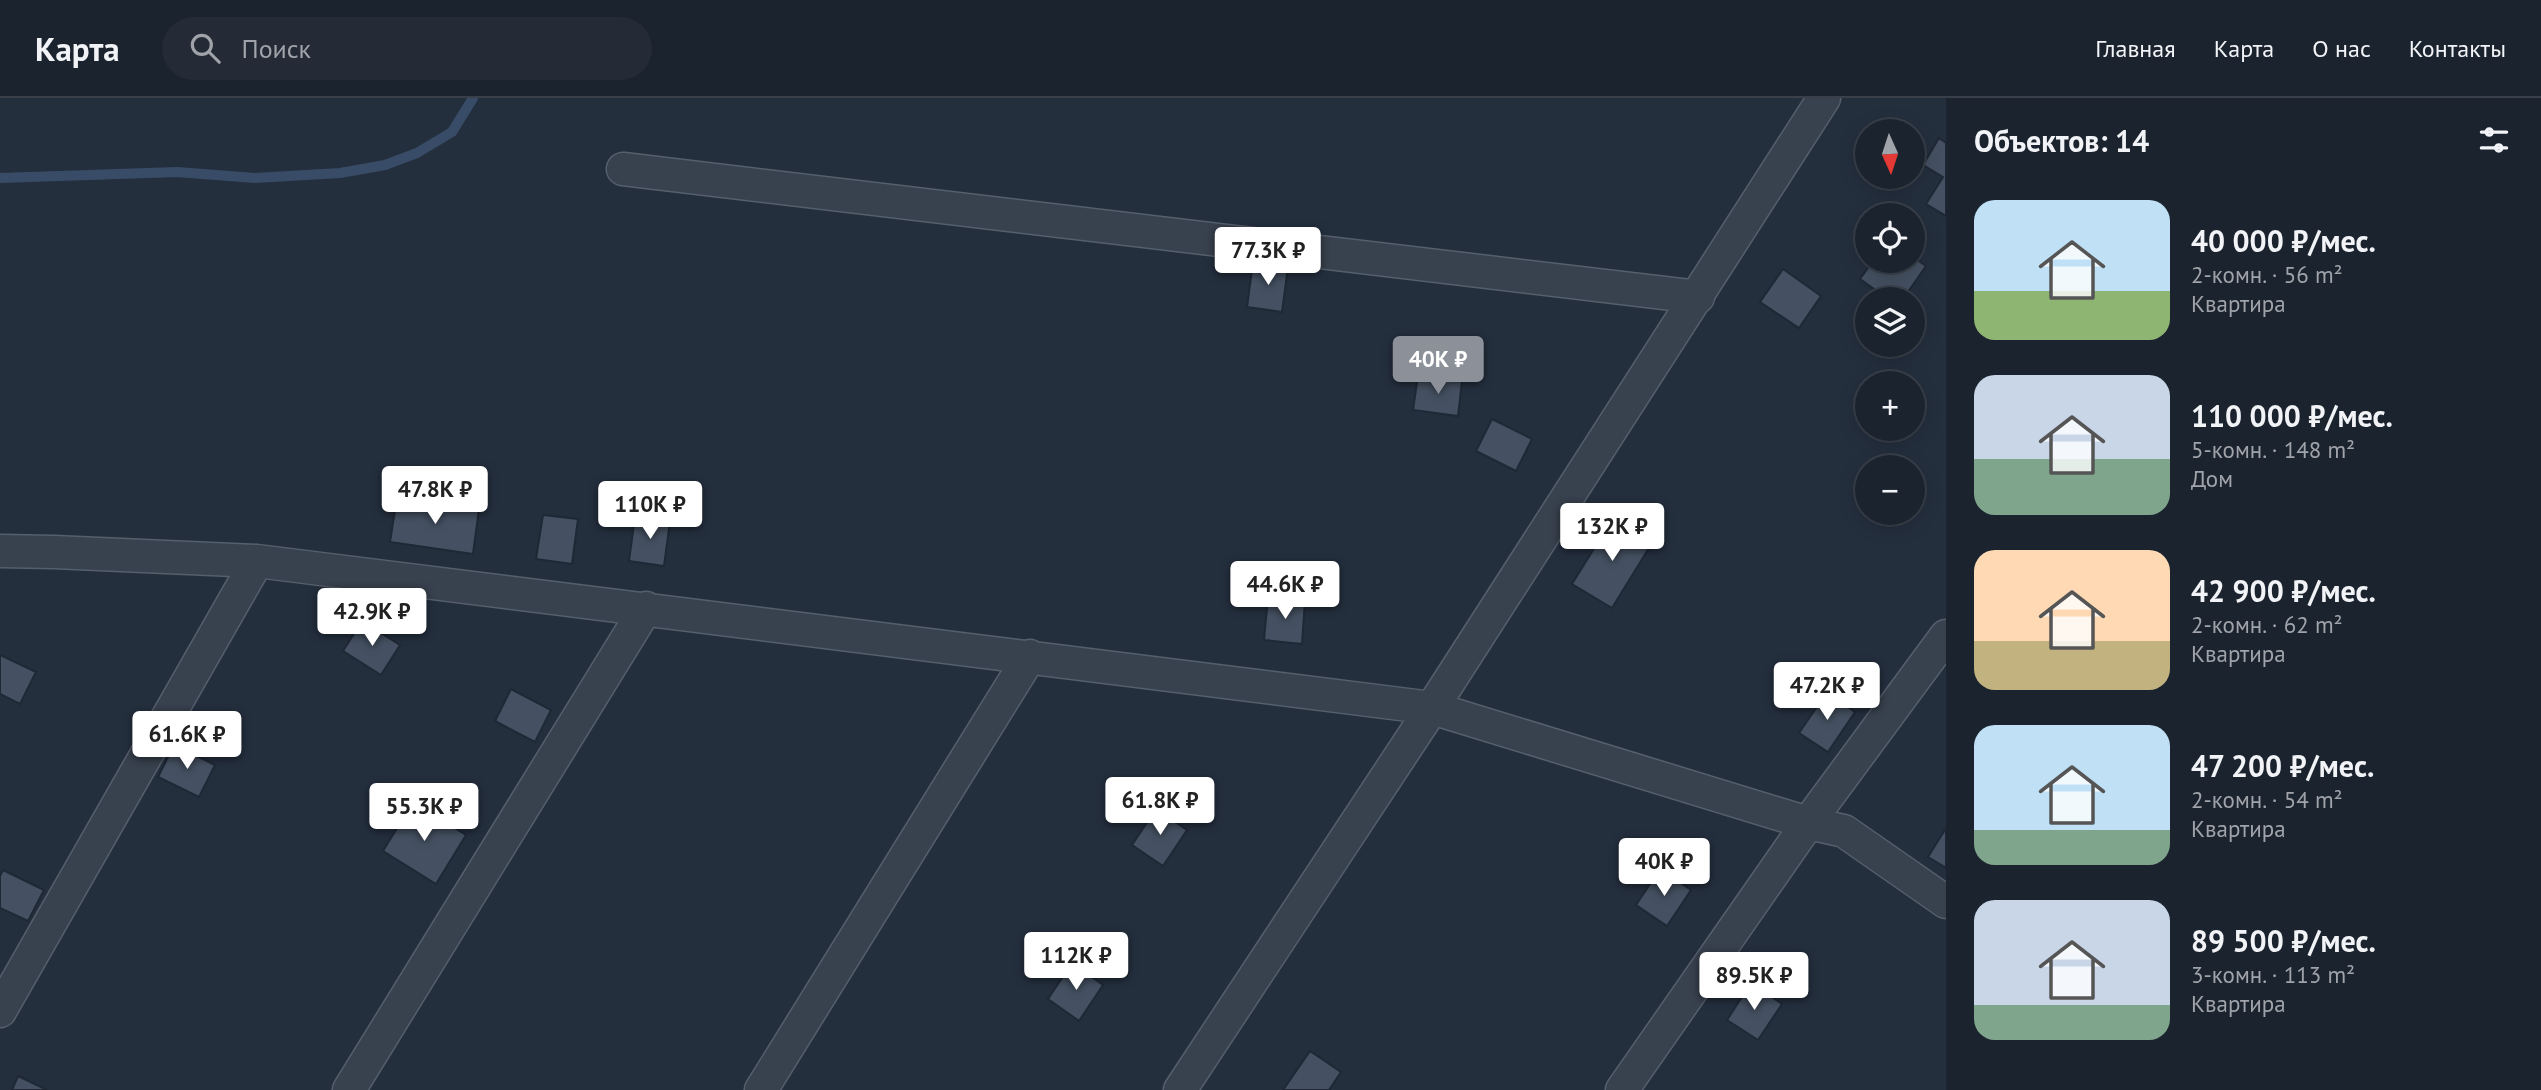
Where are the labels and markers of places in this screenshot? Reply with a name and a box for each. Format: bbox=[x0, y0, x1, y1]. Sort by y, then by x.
pin: 77.3K ₽ bbox=[1203, 228, 1333, 287]
pin: 40K ₽ bbox=[1389, 336, 1487, 396]
pin: 47.8K ₽ bbox=[370, 466, 500, 526]
pin: 110K ₽ bbox=[593, 482, 707, 541]
pin: 132K ₽ bbox=[1555, 504, 1669, 563]
pin: 44.6K ₽ bbox=[1220, 561, 1350, 621]
pin: 42.9K ₽ bbox=[307, 588, 437, 648]
pin: 47.2K ₽ bbox=[1762, 662, 1892, 722]
pin: 61.6K ₽ bbox=[122, 712, 252, 771]
pin: 61.8K ₽ bbox=[1095, 778, 1225, 837]
pin: 55.3K ₽ bbox=[359, 784, 489, 843]
pin: 40K ₽ bbox=[1615, 838, 1713, 898]
pin: 112K ₽ bbox=[1019, 932, 1133, 992]
pin: 89.5K ₽ bbox=[1689, 953, 1819, 1012]

